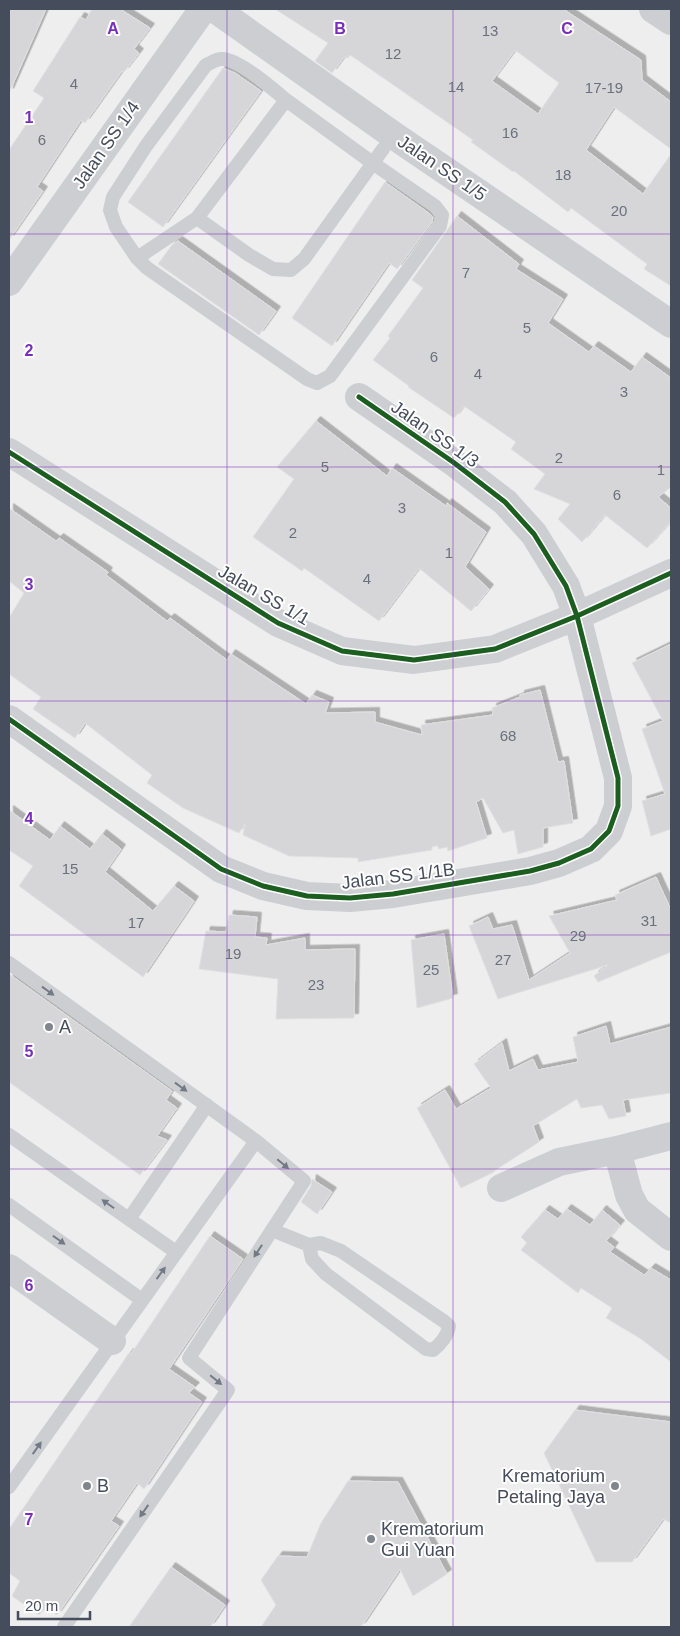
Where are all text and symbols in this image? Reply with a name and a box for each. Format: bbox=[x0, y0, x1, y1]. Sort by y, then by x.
text: A bbox=[107, 20, 119, 37]
text: B bbox=[334, 20, 346, 37]
text: C bbox=[561, 20, 573, 37]
house number: 13 bbox=[482, 22, 498, 39]
house number: 12 bbox=[385, 45, 401, 62]
house number: 4 bbox=[70, 75, 78, 92]
house number: 14 bbox=[448, 78, 464, 95]
house number: 17-19 bbox=[585, 79, 623, 96]
street label: Jalan SS 1/4 bbox=[69, 97, 143, 193]
text: 1 bbox=[25, 109, 34, 126]
house number: 16 bbox=[502, 124, 518, 141]
house number: 6 bbox=[38, 131, 46, 148]
street label: Jalan SS 1/5 bbox=[394, 131, 490, 205]
house number: 18 bbox=[555, 166, 571, 183]
house number: 20 bbox=[611, 202, 627, 219]
house number: 7 bbox=[462, 264, 470, 281]
house number: 5 bbox=[523, 319, 531, 336]
text: 2 bbox=[25, 342, 34, 359]
house number: 6 bbox=[430, 348, 438, 365]
house number: 4 bbox=[474, 365, 482, 382]
house number: 3 bbox=[620, 383, 628, 400]
street label: Jalan SS 1/3 bbox=[387, 397, 483, 471]
house number: 2 bbox=[555, 449, 563, 466]
house number: 5 bbox=[321, 458, 329, 475]
house number: 1 bbox=[657, 461, 665, 478]
house number: 6 bbox=[613, 486, 621, 503]
house number: 3 bbox=[398, 499, 406, 516]
house number: 2 bbox=[289, 524, 297, 541]
house number: 1 bbox=[445, 544, 453, 561]
street label: Jalan SS 1/1 bbox=[215, 561, 313, 629]
house number: 4 bbox=[363, 570, 371, 587]
text: 3 bbox=[25, 576, 34, 593]
house number: 68 bbox=[500, 727, 516, 744]
text: 4 bbox=[25, 810, 34, 827]
street label: Jalan SS 1/1B bbox=[340, 859, 456, 893]
house number: 15 bbox=[62, 860, 78, 877]
house number: 31 bbox=[641, 912, 657, 929]
house number: 17 bbox=[128, 914, 144, 931]
house number: 29 bbox=[570, 927, 586, 944]
house number: 19 bbox=[225, 945, 241, 962]
house number: 27 bbox=[495, 951, 511, 968]
house number: 25 bbox=[423, 961, 439, 978]
house number: 23 bbox=[308, 976, 324, 993]
one-way arrow bbox=[41, 986, 55, 996]
place label: A bbox=[59, 1017, 71, 1037]
marker: A bbox=[43, 1021, 55, 1033]
text: 5 bbox=[25, 1043, 34, 1060]
one-way arrow bbox=[174, 1082, 188, 1092]
one-way arrow bbox=[277, 1158, 290, 1169]
one-way arrow bbox=[101, 1199, 114, 1209]
one-way arrow bbox=[52, 1235, 65, 1245]
one-way arrow bbox=[254, 1244, 263, 1258]
one-way arrow bbox=[156, 1267, 167, 1280]
text: 6 bbox=[25, 1277, 34, 1294]
one-way arrow bbox=[209, 1374, 222, 1385]
one-way arrow bbox=[32, 1441, 42, 1454]
place label: Krematorium Petaling Jaya bbox=[497, 1466, 606, 1507]
place label: B bbox=[97, 1476, 109, 1496]
marker: B bbox=[81, 1480, 93, 1492]
marker: Krematorium Petaling Jaya bbox=[609, 1480, 621, 1492]
one-way arrow bbox=[139, 1504, 149, 1517]
text: 7 bbox=[25, 1511, 34, 1528]
place label: Krematorium Gui Yuan bbox=[381, 1519, 484, 1560]
marker: Krematorium Gui Yuan bbox=[365, 1533, 377, 1545]
scale bar bbox=[18, 1588, 90, 1620]
text: 20 m bbox=[25, 1597, 58, 1614]

